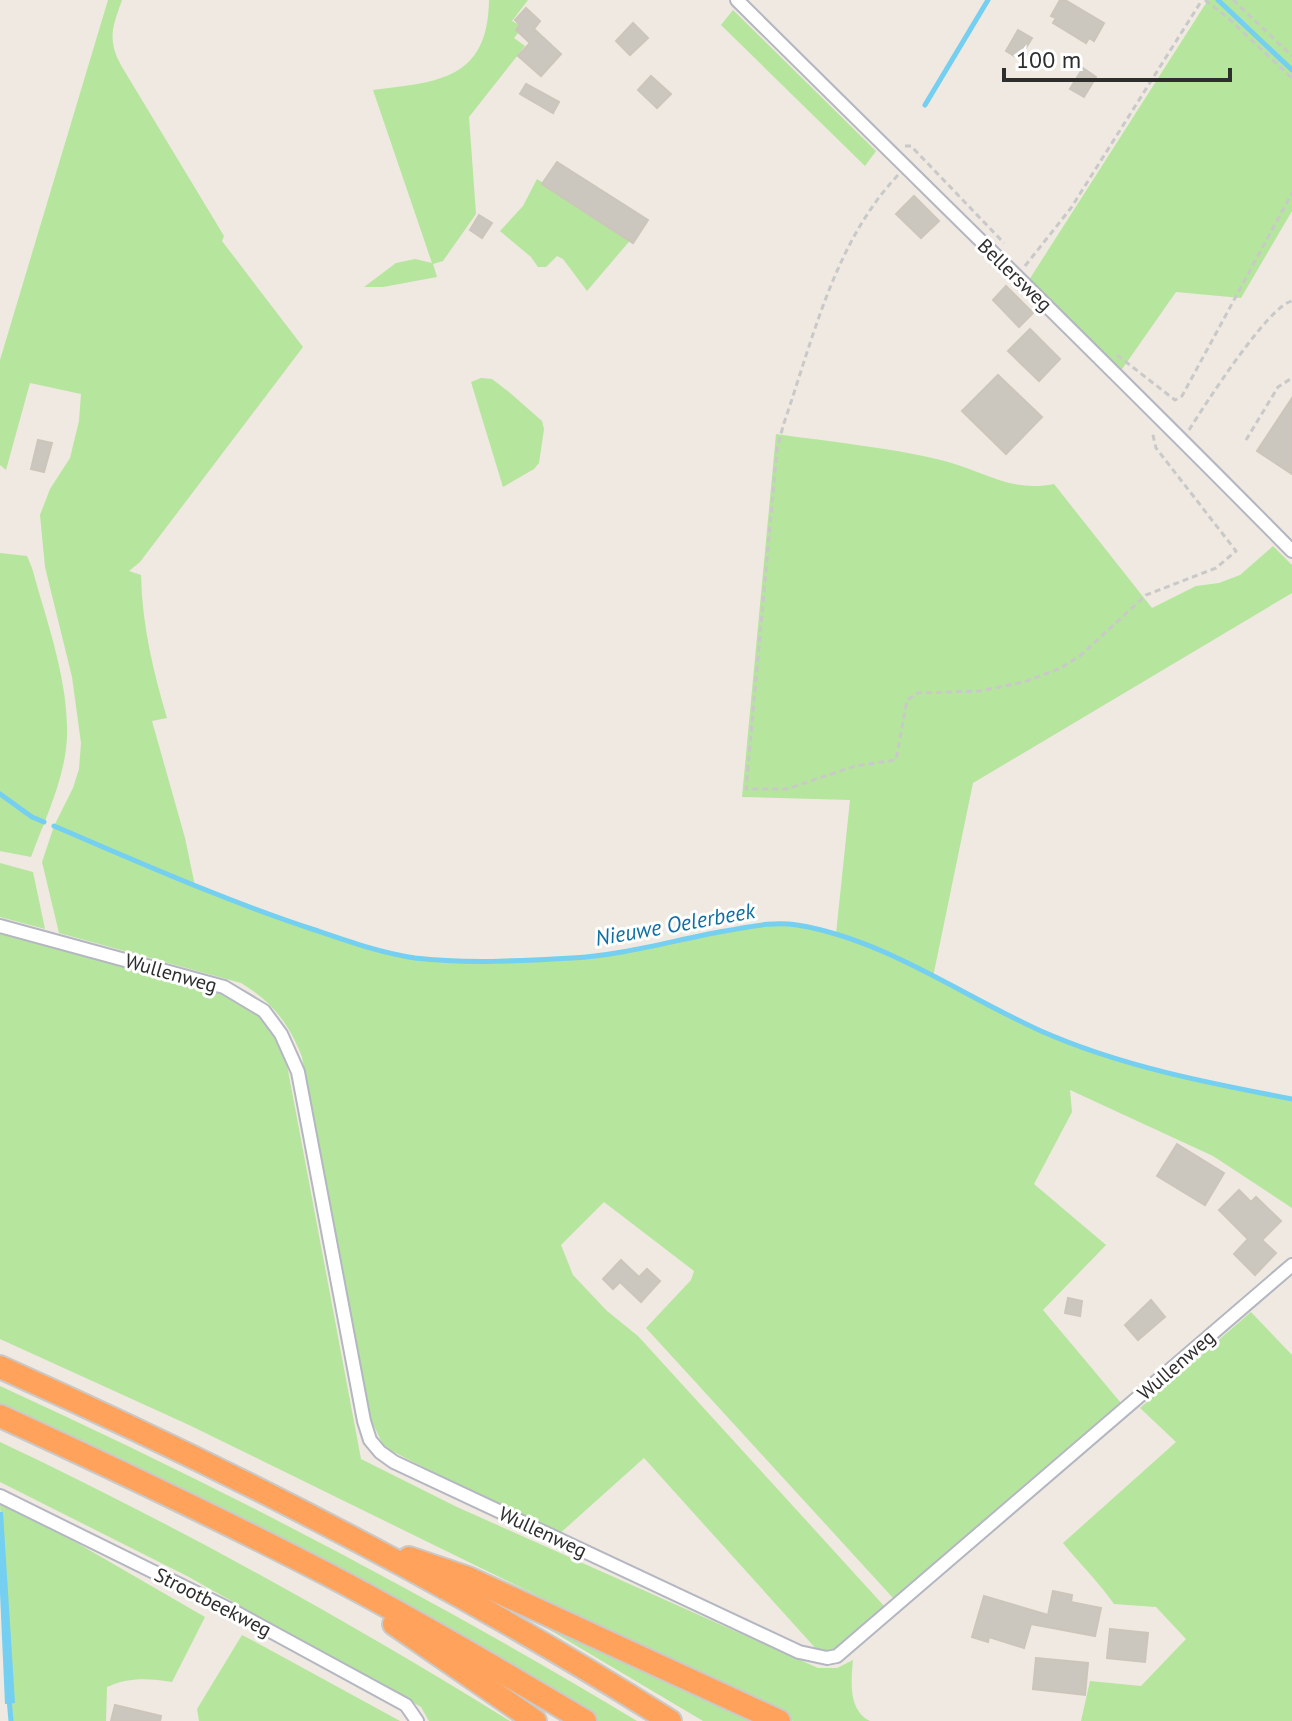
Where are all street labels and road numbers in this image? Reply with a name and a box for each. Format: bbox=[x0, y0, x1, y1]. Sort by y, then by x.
street label: Bellersweg bbox=[972, 233, 1058, 317]
street label: Wullenweg bbox=[122, 947, 220, 999]
street label: Wullenweg bbox=[1132, 1324, 1220, 1406]
street label: Wullenweg bbox=[495, 1500, 591, 1564]
street label: Strootbeekweg bbox=[150, 1561, 276, 1643]

